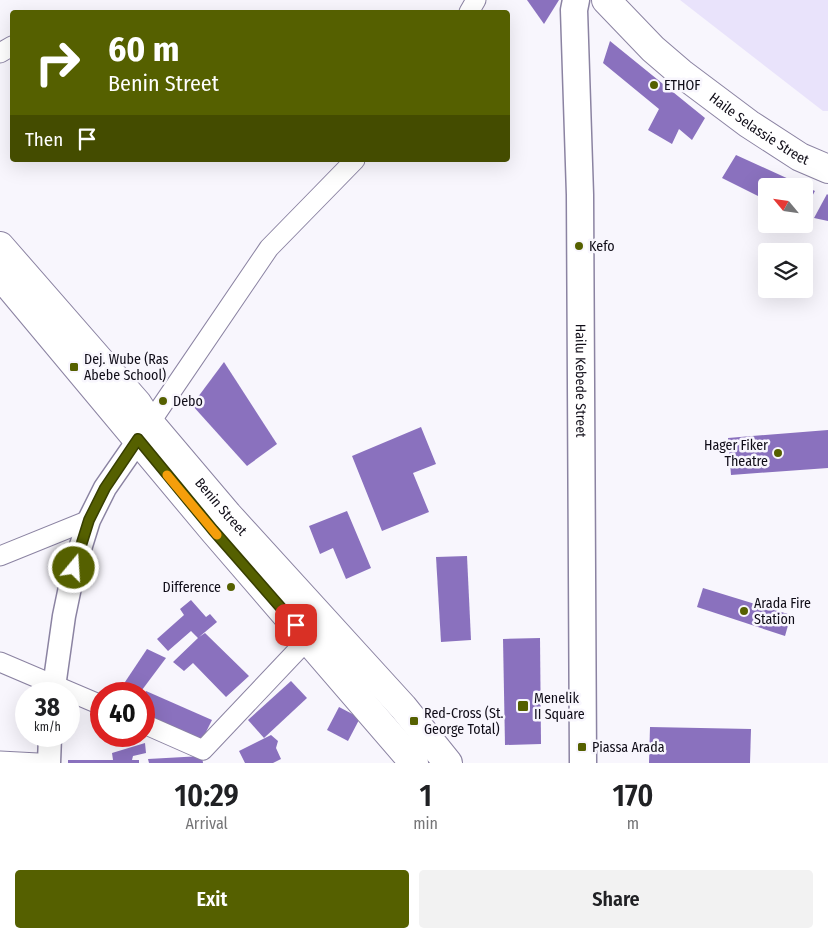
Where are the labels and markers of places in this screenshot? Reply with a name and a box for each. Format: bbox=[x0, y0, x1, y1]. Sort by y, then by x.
place label: ETHOF bbox=[664, 77, 700, 94]
marker: ETHOF bbox=[648, 79, 660, 91]
place label: Kefo bbox=[589, 238, 615, 255]
marker: Kefo bbox=[573, 240, 585, 252]
place label: Dej. Wube (Ras Abebe School) bbox=[84, 351, 169, 384]
marker: Dej. Wube (Ras Abebe School) bbox=[68, 361, 80, 373]
place label: Debo bbox=[173, 393, 203, 410]
marker: Debo bbox=[157, 395, 169, 407]
place label: Hager Fiker Theatre bbox=[704, 437, 768, 470]
marker: Hager Fiker Theatre bbox=[772, 447, 784, 459]
place label: Difference bbox=[163, 579, 221, 596]
marker: Difference bbox=[225, 581, 237, 593]
place label: Arada Fire Station bbox=[754, 595, 811, 628]
pin bbox=[275, 604, 317, 646]
marker: Arada Fire Station bbox=[738, 605, 750, 617]
place label: Menelik II Square bbox=[534, 690, 585, 723]
marker: Menelik II Square bbox=[516, 699, 530, 713]
place label: Red-Cross (St. George Total) bbox=[424, 705, 504, 738]
marker: Red-Cross (St. George Total) bbox=[408, 715, 420, 727]
place label: Piassa Arada bbox=[592, 739, 665, 756]
marker: Piassa Arada bbox=[576, 741, 588, 753]

